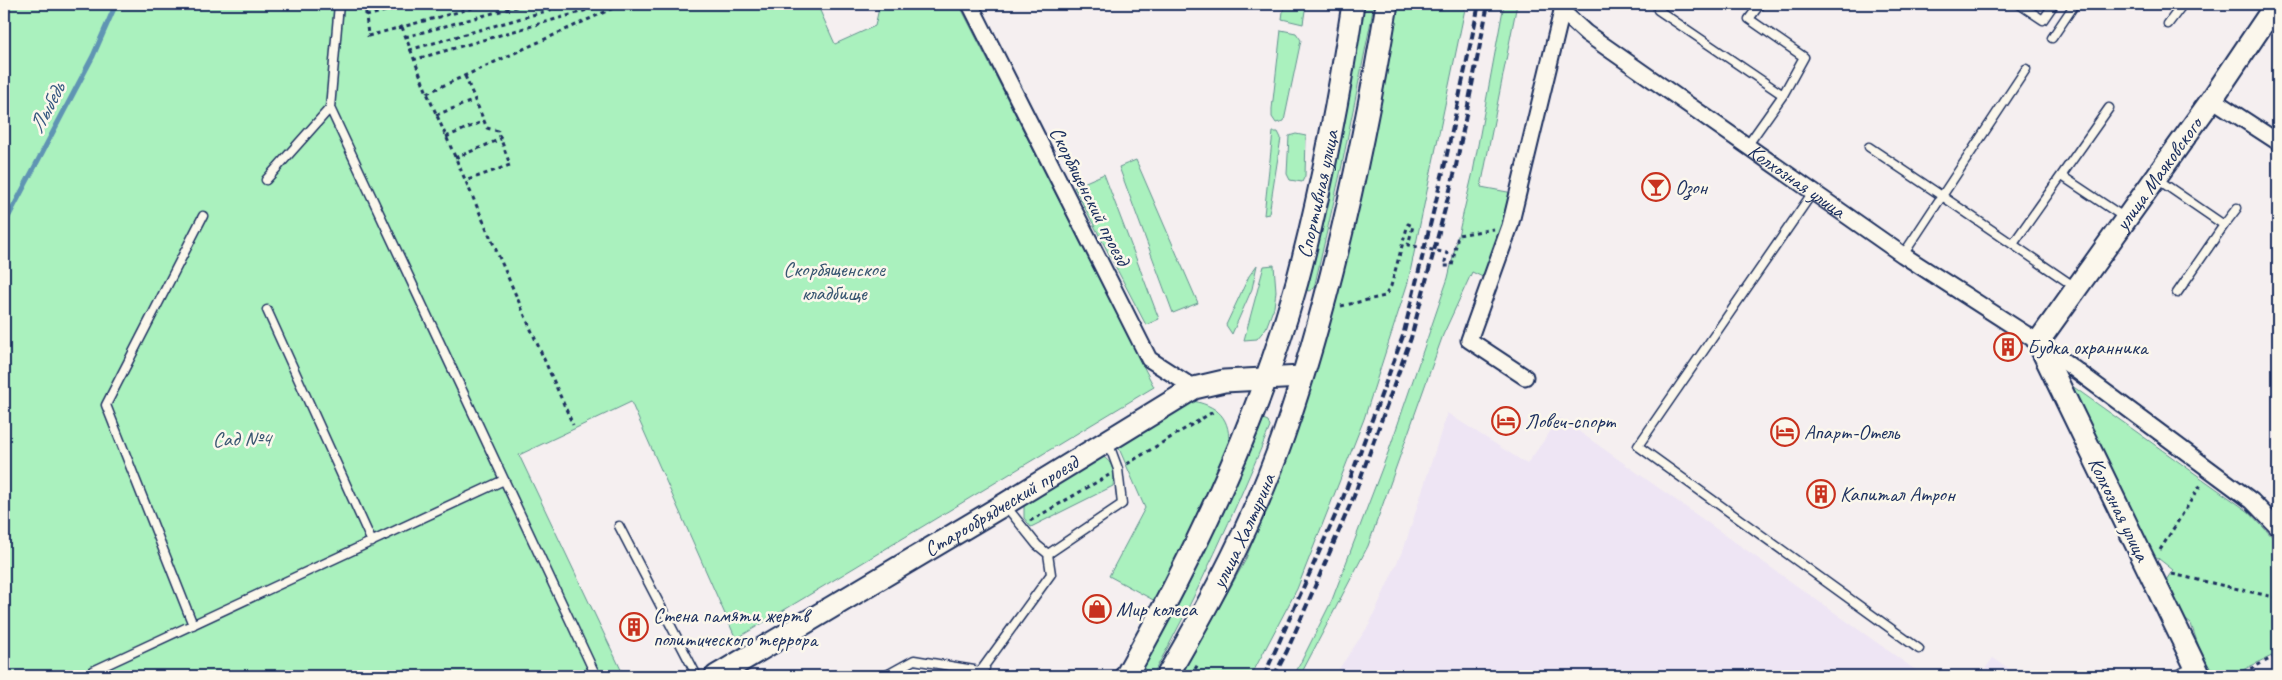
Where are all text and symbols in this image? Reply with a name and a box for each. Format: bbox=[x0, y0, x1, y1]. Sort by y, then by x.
water label: Лыбедь bbox=[22, 76, 73, 138]
street label: улица Маяковского bbox=[2108, 110, 2209, 237]
street label: Скорбященский проезд bbox=[1044, 122, 1137, 272]
street label: Спортивная улица bbox=[1291, 126, 1344, 261]
street label: Колхозная улица bbox=[1743, 138, 1852, 225]
bar icon: Озон bbox=[1641, 172, 1671, 202]
place label: Озон bbox=[1675, 174, 1709, 201]
park label: Скорбященское кладбище bbox=[783, 256, 886, 306]
building icon: Будка охранника bbox=[1993, 332, 2023, 362]
place label: Будка охранника bbox=[2027, 334, 2150, 360]
hotel icon: Ловеч-спорт bbox=[1491, 406, 1521, 436]
place label: Ловеч-спорт bbox=[1525, 408, 1616, 434]
hotel icon: Апарт-Отель bbox=[1770, 417, 1800, 447]
place label: Апарт-Отель bbox=[1804, 419, 1901, 445]
park label: Сад №4 bbox=[213, 426, 274, 452]
street label: Старообрядческий проезд bbox=[919, 448, 1085, 562]
street label: Колхозная улица bbox=[2083, 453, 2156, 567]
street label: улица Халтурина bbox=[1204, 468, 1282, 595]
building icon: Капитал Атрон bbox=[1806, 479, 1836, 509]
place label: Капитал Атрон bbox=[1840, 481, 1956, 507]
shop icon: Мир колеса bbox=[1082, 594, 1112, 624]
place label: Мир колеса bbox=[1116, 596, 1198, 622]
place label: Стена памяти жертв политического террора bbox=[653, 602, 819, 652]
building icon: Стена памяти жертв политического террора bbox=[619, 612, 649, 642]

